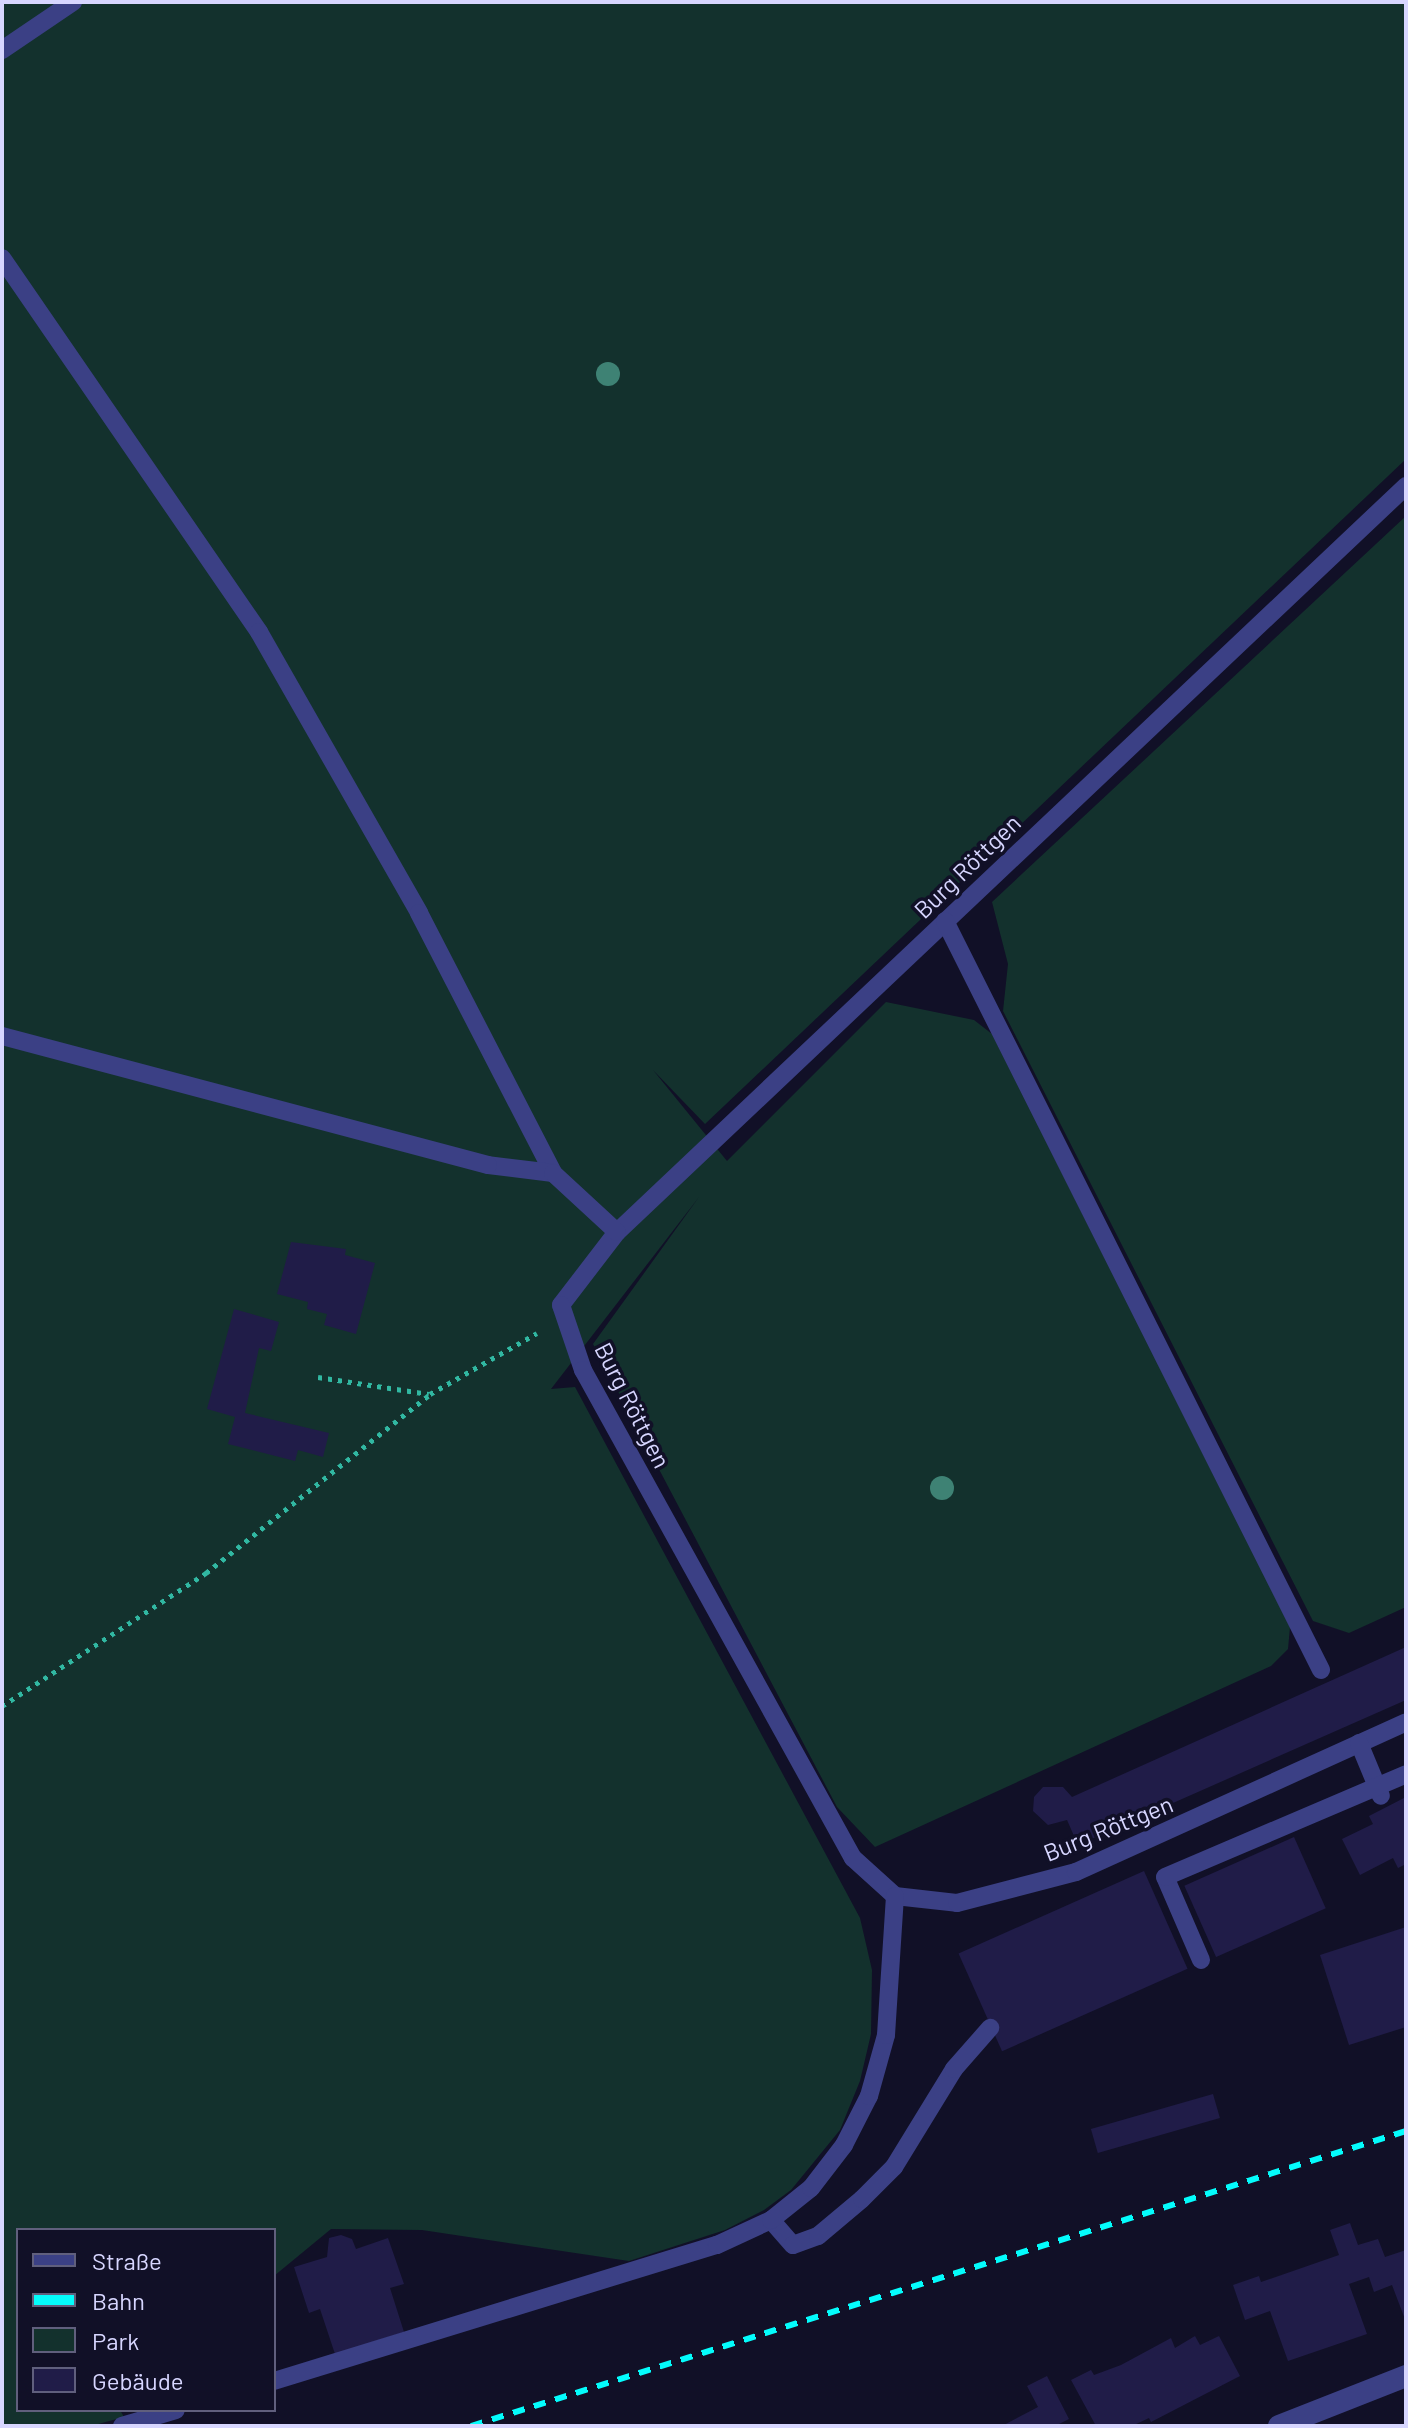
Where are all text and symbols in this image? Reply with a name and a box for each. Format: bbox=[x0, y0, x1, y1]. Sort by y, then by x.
street label: Burg Röttgen bbox=[908, 808, 1026, 924]
street label: Burg Röttgen bbox=[589, 1337, 677, 1473]
street label: Burg Röttgen bbox=[1039, 1789, 1177, 1867]
legend bbox=[16, 2228, 276, 2412]
text: Straße bbox=[92, 2246, 162, 2275]
text: Bahn bbox=[92, 2286, 145, 2315]
text: Park bbox=[92, 2326, 139, 2355]
text: Gebäude bbox=[92, 2366, 184, 2395]

